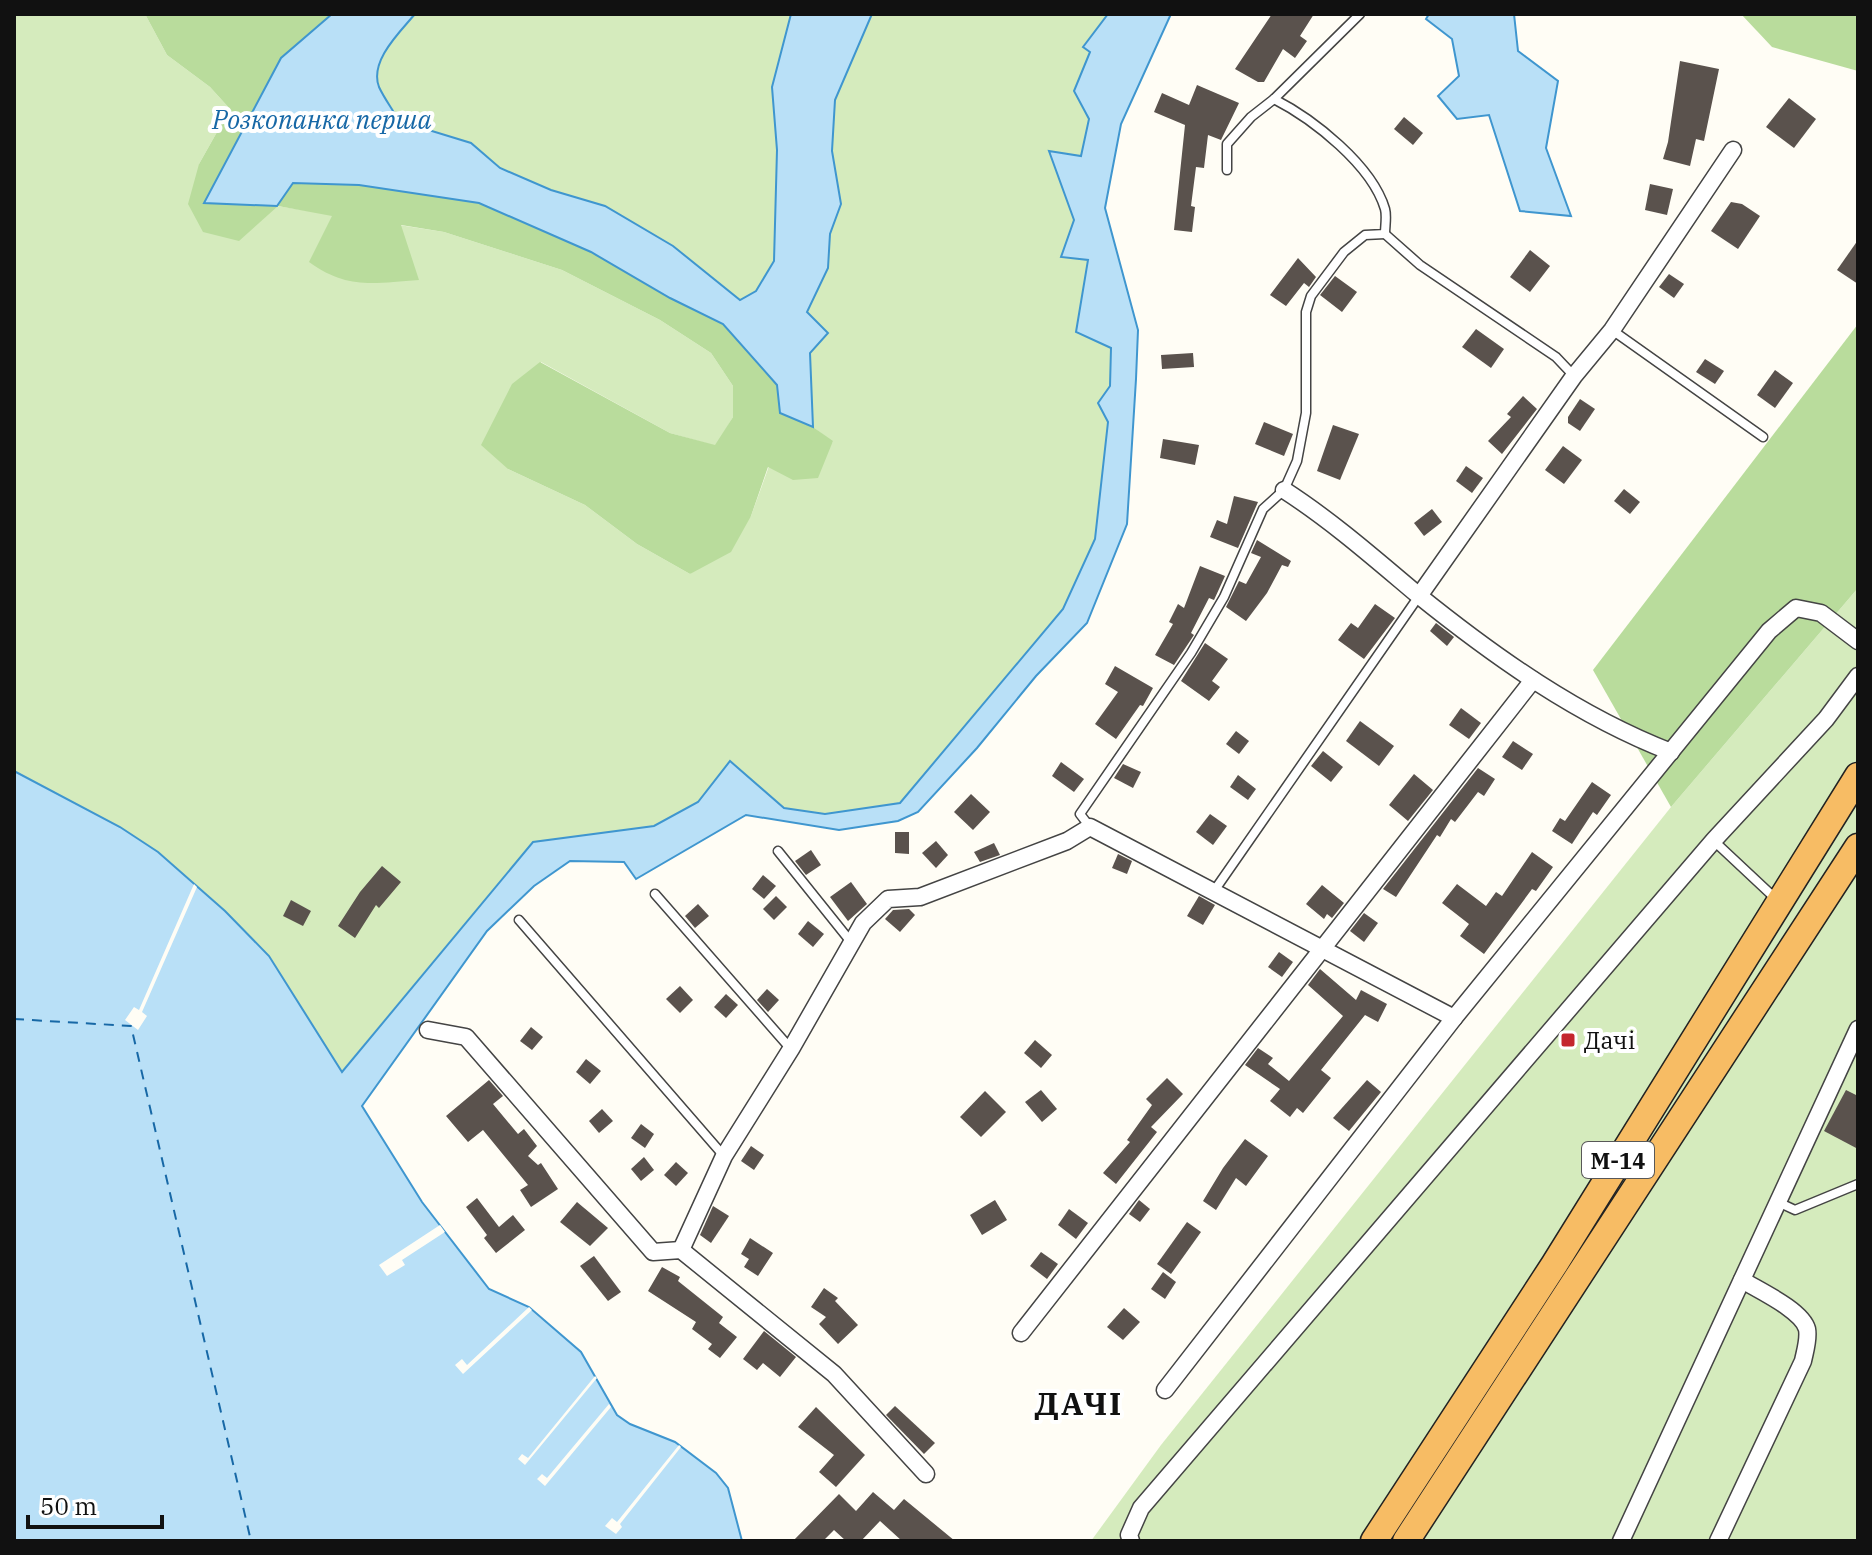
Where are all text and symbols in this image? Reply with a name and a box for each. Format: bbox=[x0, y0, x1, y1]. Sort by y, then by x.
water label: Розкопанка перша bbox=[211, 102, 432, 136]
place label: Дачі bbox=[1584, 1024, 1635, 1056]
marker: Дачі bbox=[1559, 1031, 1577, 1049]
road number: М-14 bbox=[1582, 1142, 1654, 1178]
district label: ДАЧІ bbox=[1035, 1382, 1123, 1424]
scale bar bbox=[28, 1479, 162, 1529]
text: 50 m bbox=[40, 1490, 97, 1522]

